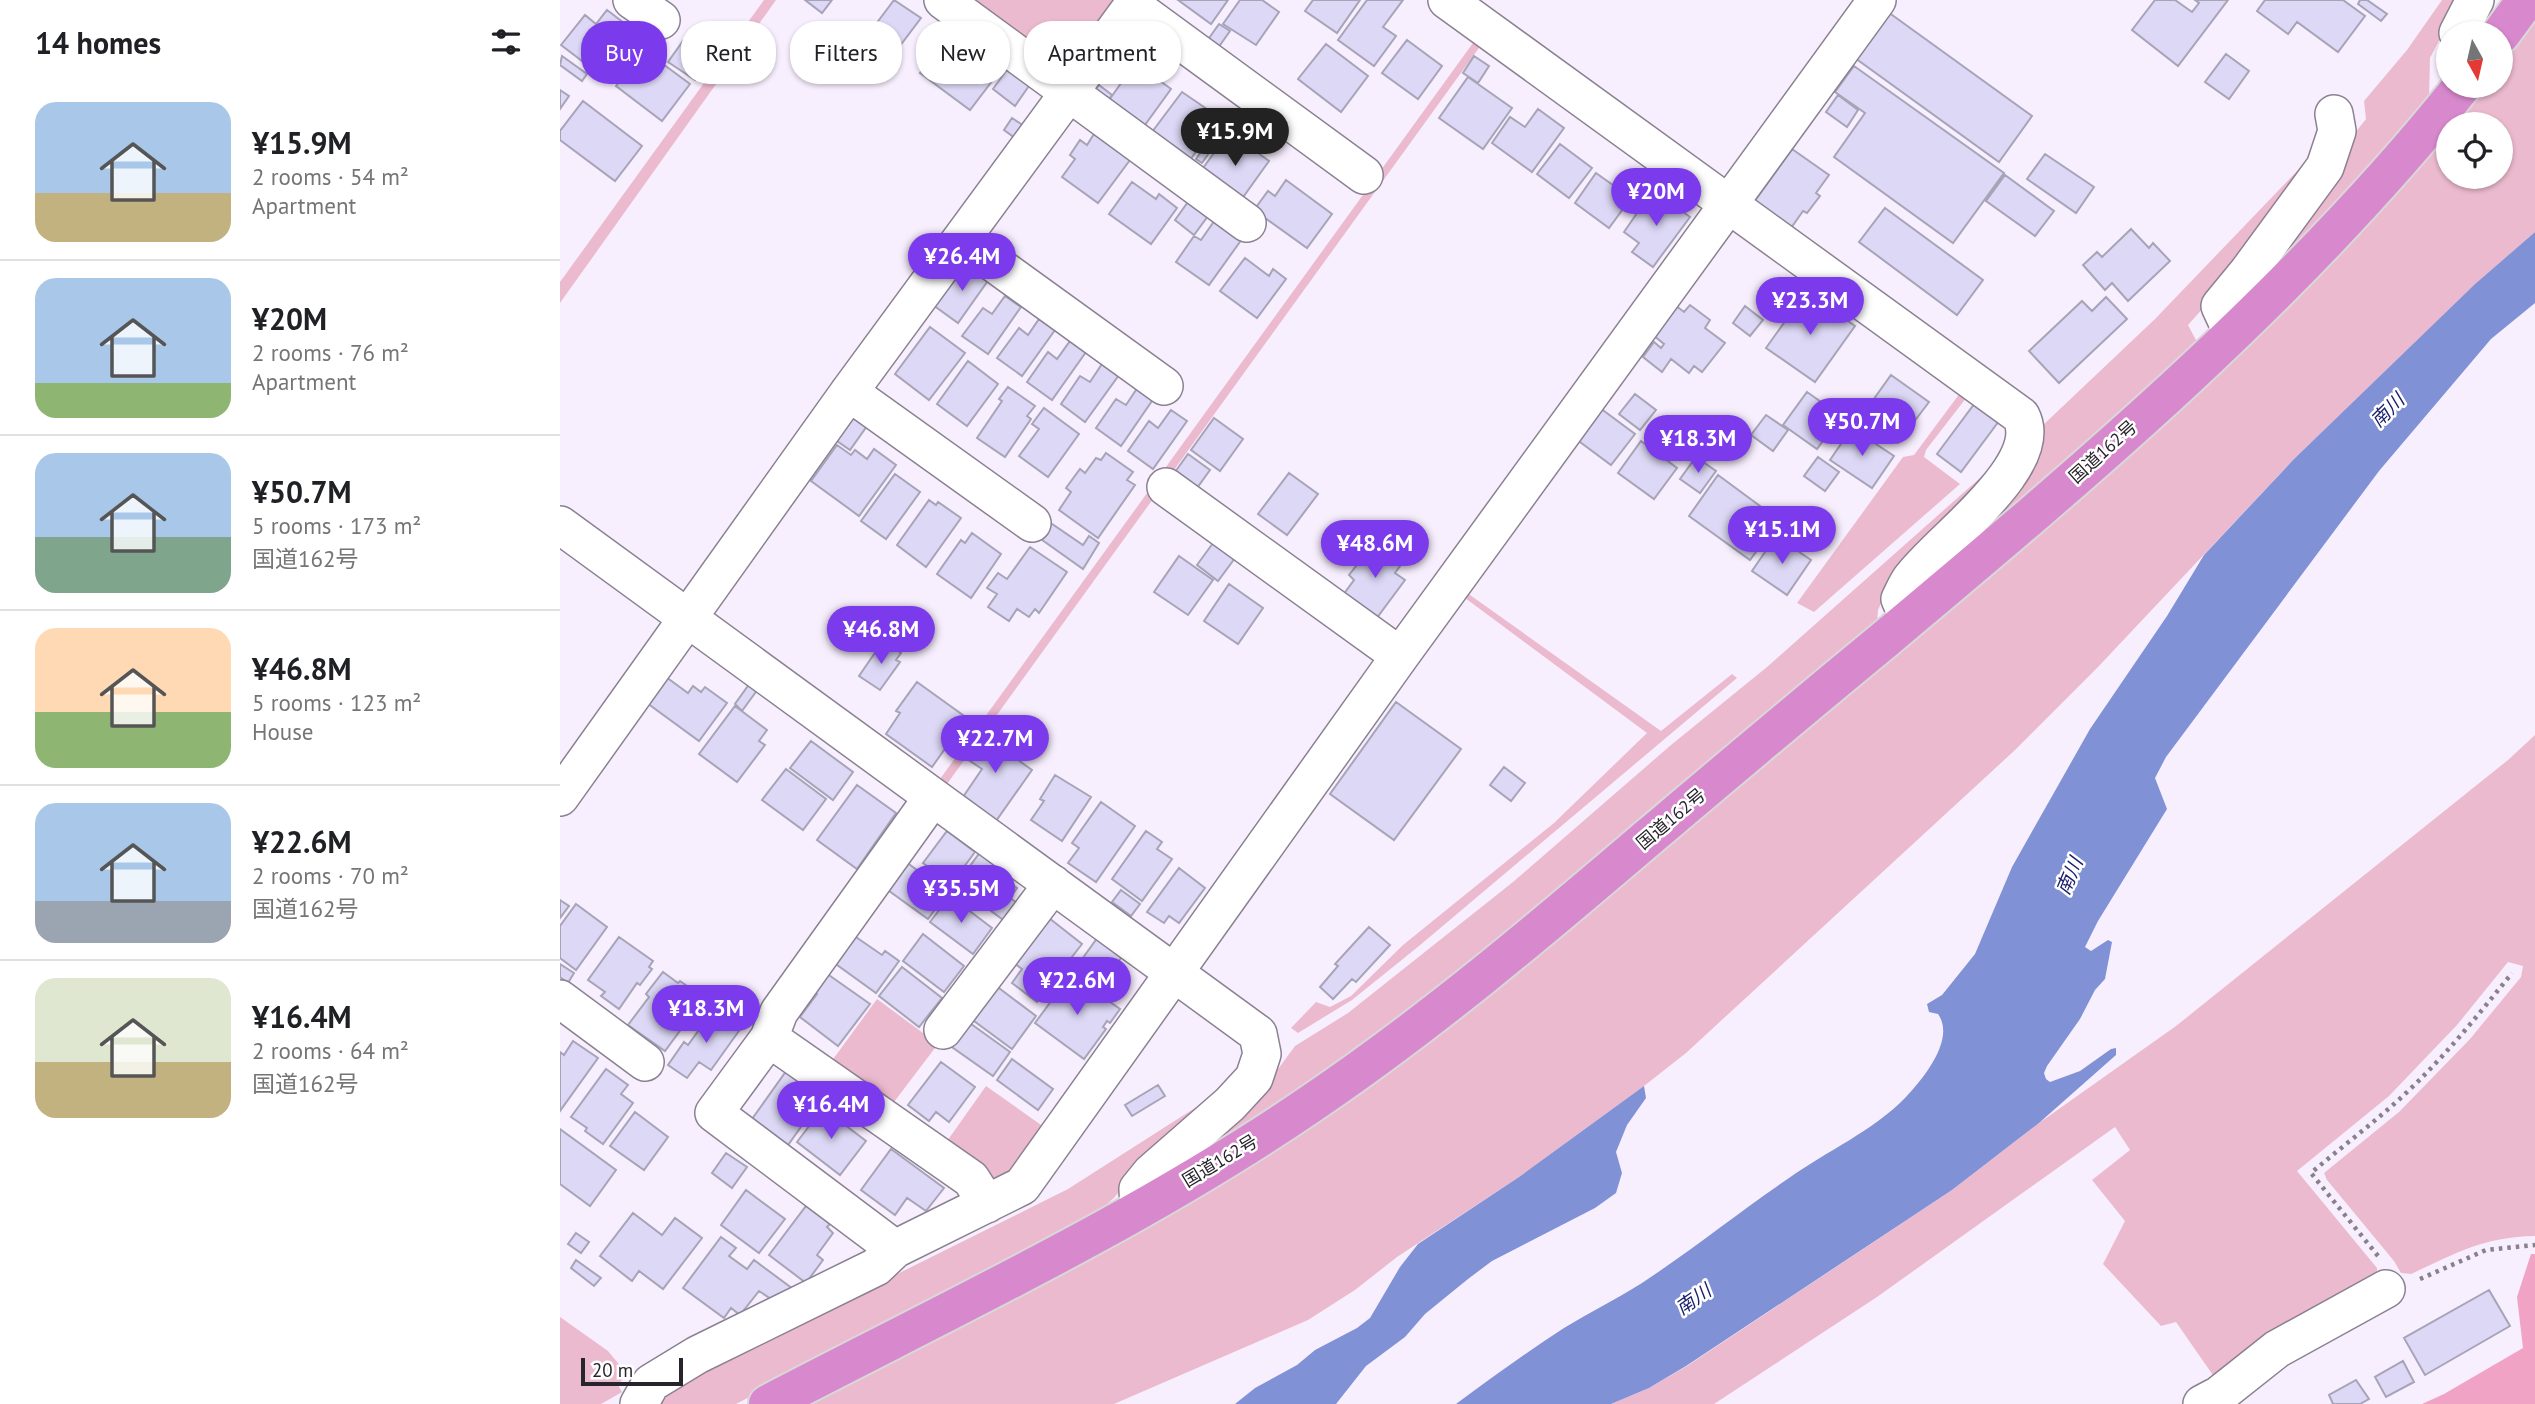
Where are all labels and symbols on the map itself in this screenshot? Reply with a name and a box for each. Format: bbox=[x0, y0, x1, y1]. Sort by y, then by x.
north arrow bbox=[2436, 21, 2513, 98]
pin: ¥15.9M bbox=[1178, 108, 1292, 168]
pin: ¥20M bbox=[1615, 168, 1697, 228]
pin: ¥26.4M bbox=[905, 233, 1019, 293]
pin: ¥23.3M bbox=[1753, 278, 1867, 337]
water label: 南川 bbox=[2365, 387, 2410, 432]
pin: ¥50.7M bbox=[1805, 398, 1919, 458]
street label: 国道162号 bbox=[2064, 415, 2141, 488]
pin: ¥18.3M bbox=[1641, 416, 1755, 475]
pin: ¥15.1M bbox=[1725, 506, 1839, 566]
pin: ¥48.6M bbox=[1318, 520, 1432, 580]
pin: ¥46.8M bbox=[824, 606, 938, 666]
pin: ¥22.7M bbox=[938, 716, 1052, 775]
street label: 国道162号 bbox=[1631, 783, 1710, 854]
water label: 南川 bbox=[2051, 852, 2088, 898]
pin: ¥35.5M bbox=[904, 866, 1018, 925]
pin: ¥22.6M bbox=[1020, 958, 1134, 1017]
pin: ¥18.3M bbox=[649, 986, 763, 1045]
pin: ¥16.4M bbox=[774, 1082, 888, 1141]
street label: 国道162号 bbox=[1178, 1129, 1261, 1192]
water label: 南川 bbox=[1671, 1277, 1717, 1320]
scale bar bbox=[581, 1355, 682, 1387]

